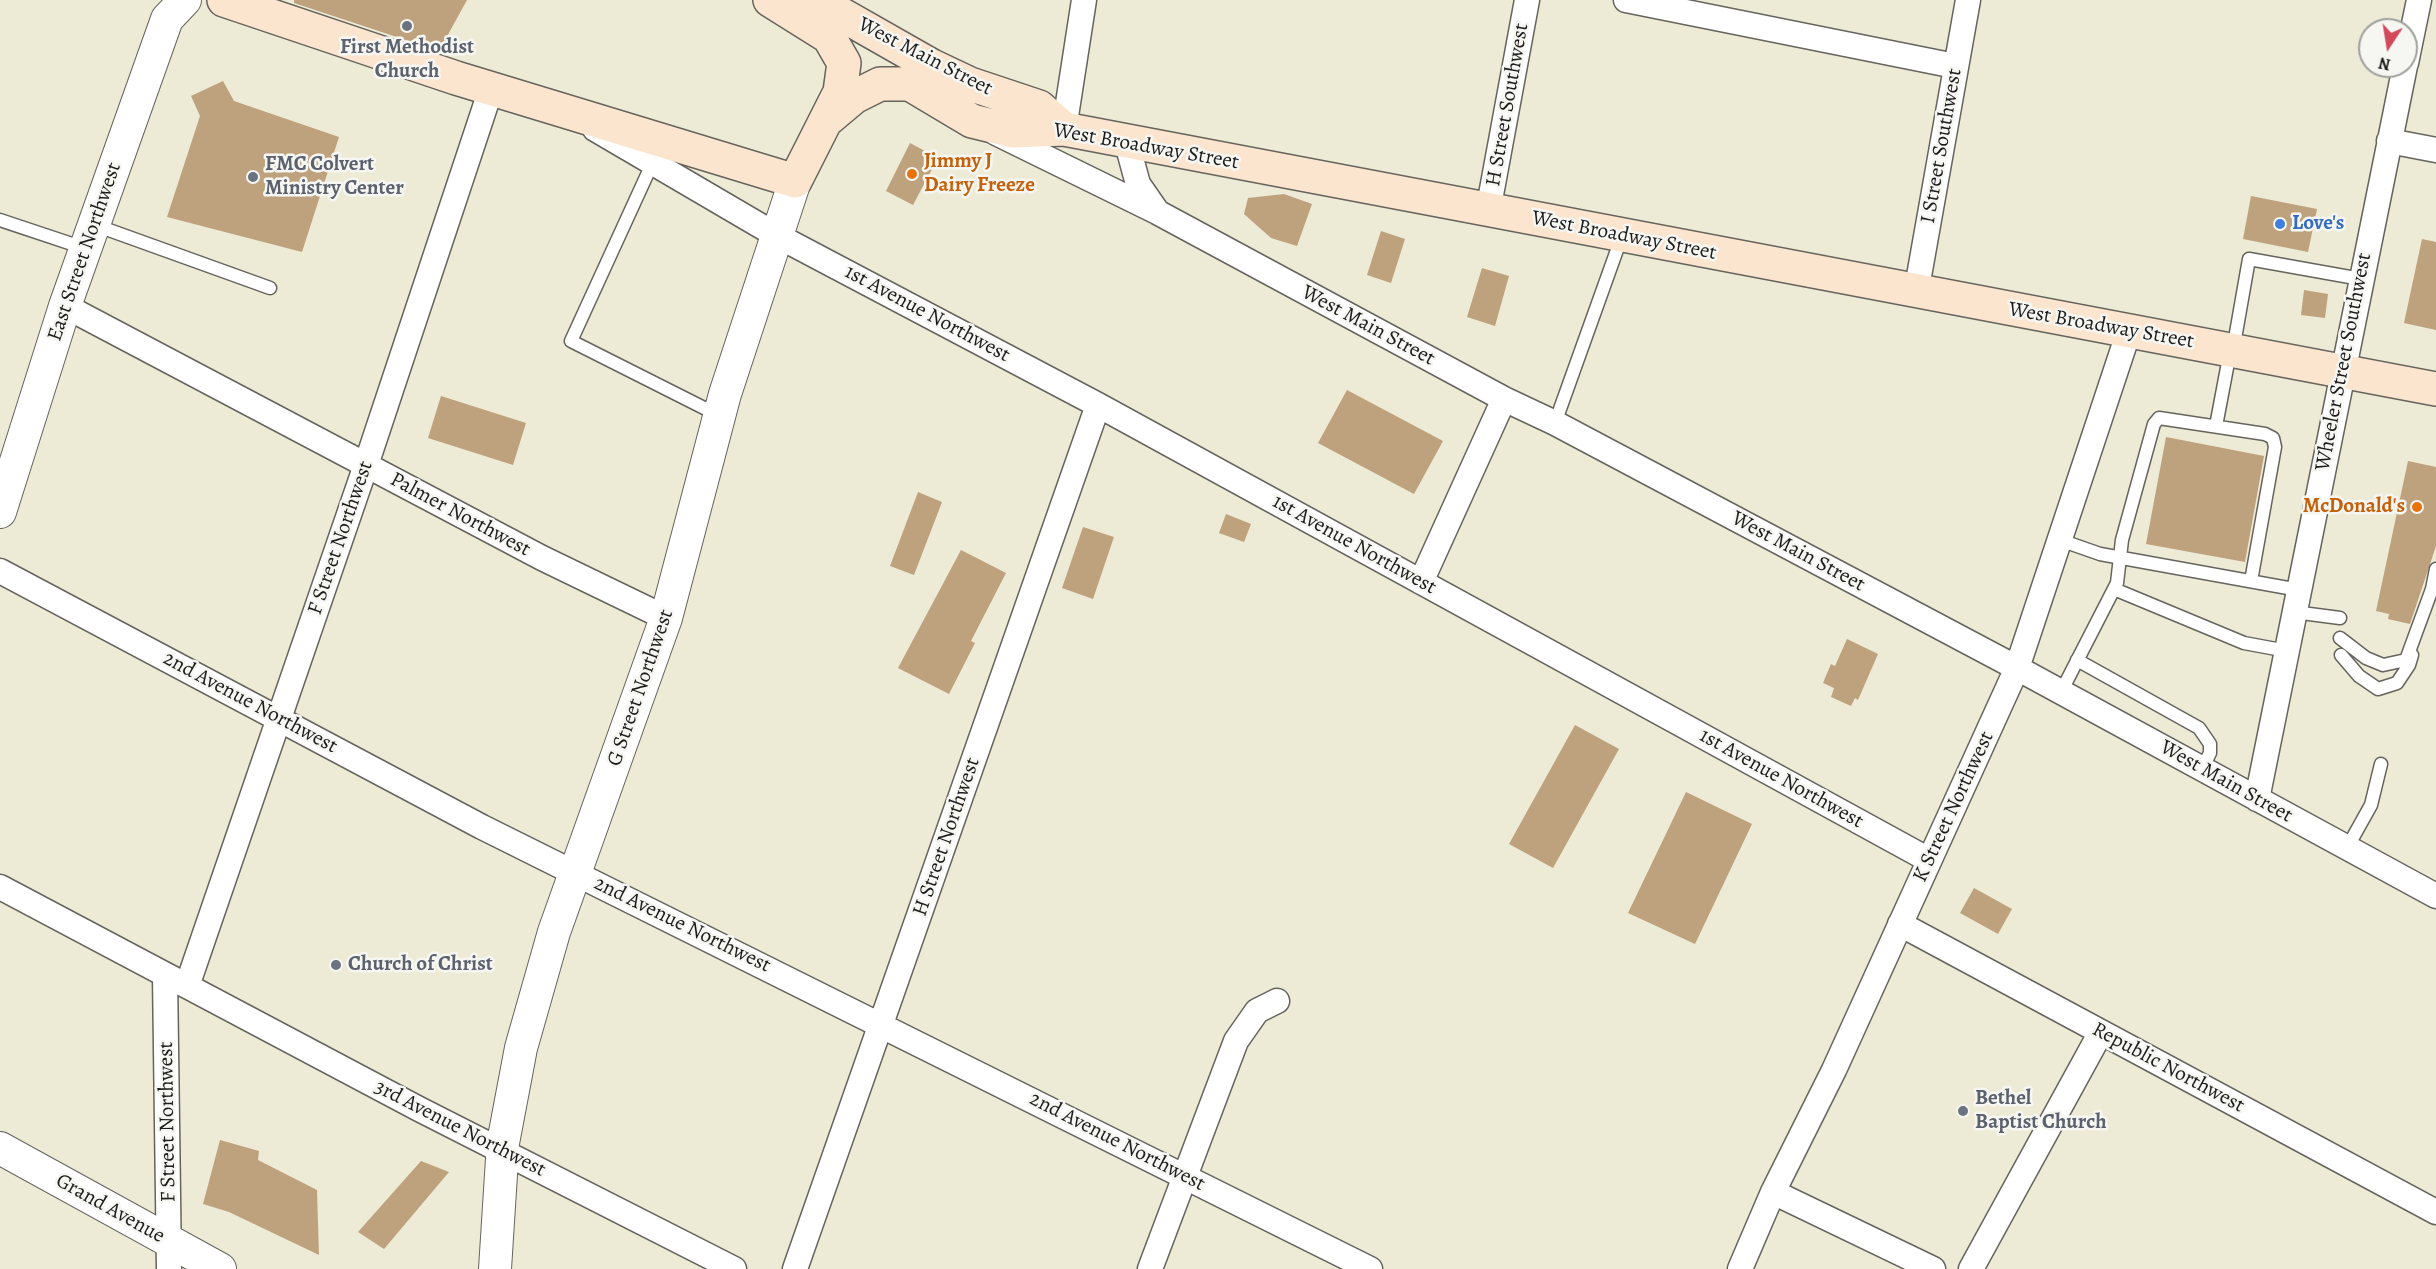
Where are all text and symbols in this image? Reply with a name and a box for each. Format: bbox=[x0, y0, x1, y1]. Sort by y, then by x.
street label: West Main Street bbox=[854, 12, 996, 102]
north arrow bbox=[2358, 18, 2418, 78]
marker: First Methodist Church bbox=[400, 19, 414, 33]
street label: H Street Southwest bbox=[1481, 21, 1535, 189]
place label: First Methodist Church bbox=[340, 35, 474, 85]
text: N bbox=[2377, 52, 2393, 76]
street label: I Street Southwest bbox=[1916, 66, 1968, 226]
street label: West Broadway Street bbox=[1051, 118, 1241, 176]
place label: Jimmy J Dairy Freeze bbox=[924, 149, 1035, 199]
place label: FMC Colvert Ministry Center bbox=[265, 152, 404, 202]
street label: East Street Northwest bbox=[43, 159, 127, 345]
marker: Jimmy J Dairy Freeze bbox=[905, 167, 919, 181]
marker: FMC Colvert Ministry Center bbox=[246, 170, 260, 184]
street label: West Broadway Street bbox=[1530, 206, 1718, 266]
place label: Love's bbox=[2292, 211, 2344, 237]
marker: Love's bbox=[2273, 217, 2287, 231]
street label: Wheeler Street Southwest bbox=[2311, 251, 2377, 473]
street label: 1st Avenue Northwest bbox=[840, 260, 1014, 368]
street label: West Main Street bbox=[1297, 280, 1439, 372]
street label: West Broadway Street bbox=[2006, 297, 2196, 355]
street label: F Street Northwest bbox=[303, 458, 379, 618]
street label: Palmer Northwest bbox=[386, 467, 534, 563]
street label: 1st Avenue Northwest bbox=[1268, 489, 1440, 601]
place label: McDonald's bbox=[2303, 494, 2405, 520]
marker: McDonald's bbox=[2410, 500, 2424, 514]
street label: West Main Street bbox=[1727, 506, 1869, 598]
street label: G Street Northwest bbox=[602, 606, 680, 770]
street label: 2nd Avenue Northwest bbox=[159, 646, 341, 760]
street label: 1st Avenue Northwest bbox=[1695, 723, 1867, 835]
street label: K Street Northwest bbox=[1908, 728, 2000, 886]
street label: West Main Street bbox=[2155, 735, 2297, 829]
street label: H Street Northwest bbox=[908, 754, 986, 920]
street label: 2nd Avenue Northwest bbox=[589, 871, 775, 979]
place label: Church of Christ bbox=[348, 952, 493, 978]
marker: Church of Christ bbox=[329, 958, 343, 972]
street label: Republic Northwest bbox=[2087, 1017, 2249, 1119]
street label: F Street Northwest bbox=[154, 1041, 182, 1203]
street label: 3rd Avenue Northwest bbox=[370, 1075, 550, 1183]
place label: Bethel Baptist Church bbox=[1975, 1086, 2107, 1136]
street label: 2nd Avenue Northwest bbox=[1025, 1087, 1209, 1197]
marker: Bethel Baptist Church bbox=[1956, 1104, 1970, 1118]
street label: Grand Avenue bbox=[51, 1169, 169, 1249]

